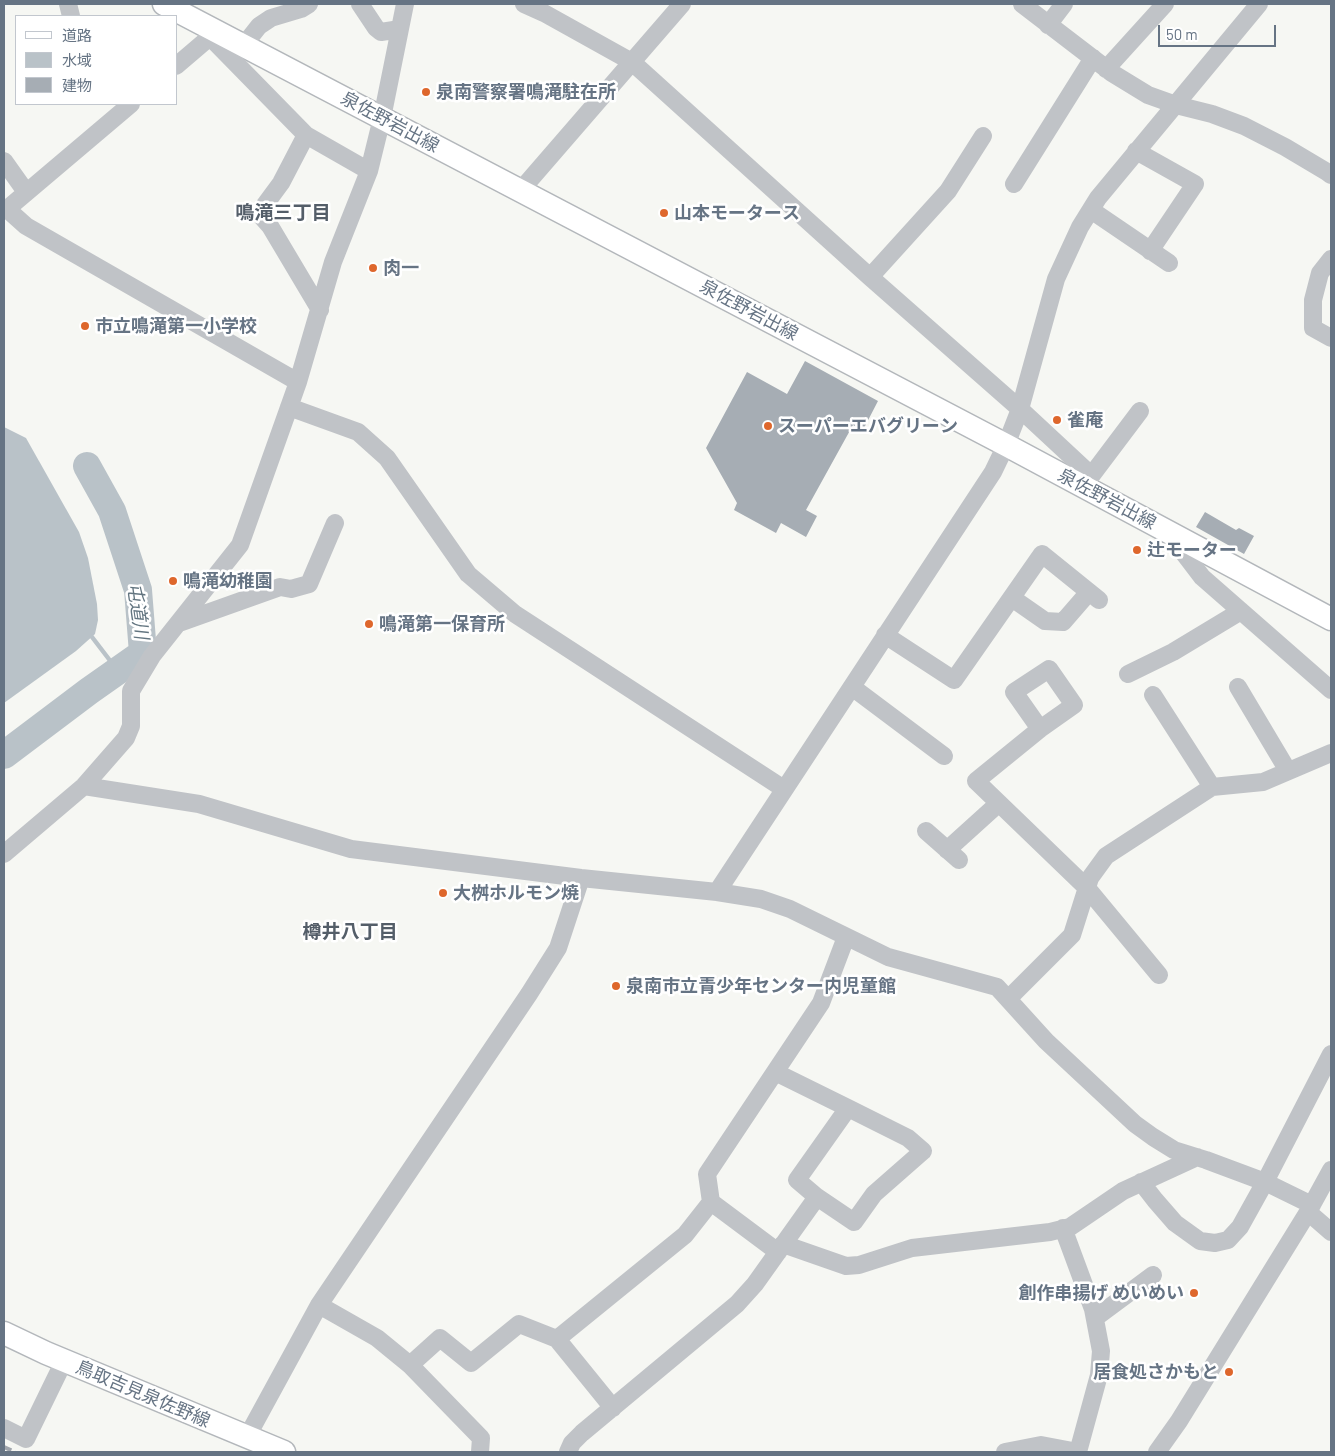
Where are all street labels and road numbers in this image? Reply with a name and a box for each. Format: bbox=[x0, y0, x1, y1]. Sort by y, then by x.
street label: 泉佐野岩出線 bbox=[337, 87, 443, 157]
street label: 泉佐野岩出線 bbox=[696, 275, 802, 345]
street label: 泉佐野岩出線 bbox=[1054, 464, 1160, 534]
street label: 鳥取吉見泉佐野線 bbox=[73, 1356, 213, 1432]

